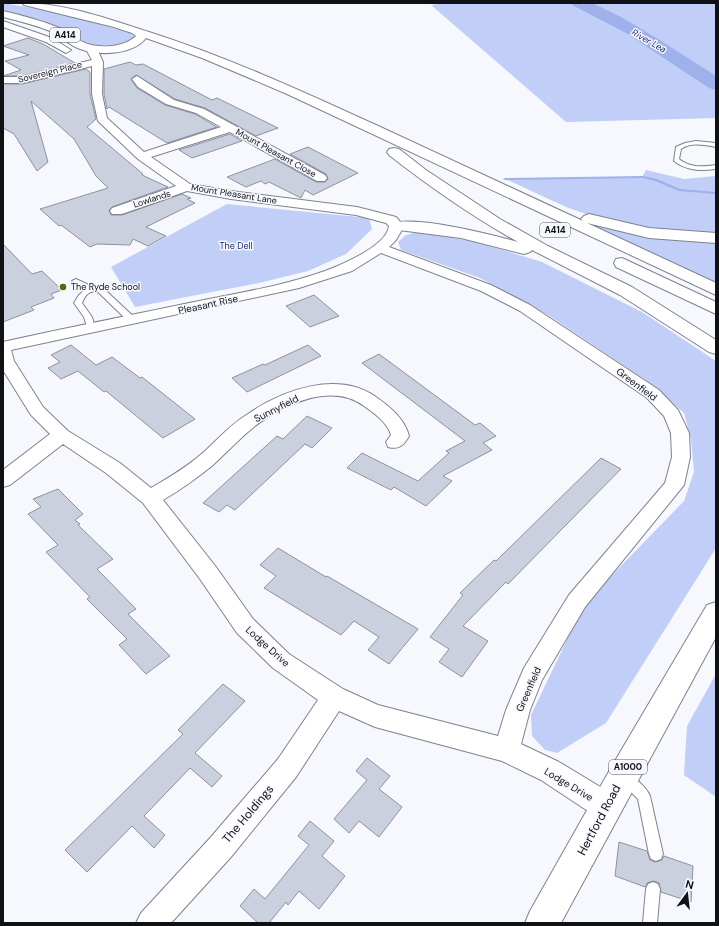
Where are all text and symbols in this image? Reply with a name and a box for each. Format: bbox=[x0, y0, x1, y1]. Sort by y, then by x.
water label: River Lea bbox=[630, 26, 668, 56]
road number: A414 bbox=[50, 28, 80, 42]
street label: Sovereign Place bbox=[17, 58, 83, 86]
street label: Mount Pleasant Close bbox=[234, 126, 318, 180]
street label: Mount Pleasant Lane bbox=[190, 181, 278, 207]
street label: Lowlands bbox=[132, 187, 173, 211]
road number: A414 bbox=[540, 223, 570, 237]
park label: The Dell bbox=[219, 240, 253, 252]
place label: The Ryde School bbox=[71, 281, 140, 293]
marker: The Ryde School bbox=[58, 282, 68, 292]
street label: Pleasant Rise bbox=[177, 292, 240, 317]
street label: Greenfield bbox=[614, 365, 660, 404]
street label: Sunnyfield bbox=[252, 392, 301, 425]
street label: Lodge Drive bbox=[243, 623, 293, 670]
street label: Greenfield bbox=[513, 665, 544, 714]
road number: A1000 bbox=[609, 760, 647, 774]
street label: Lodge Drive bbox=[542, 765, 596, 804]
street label: The Holdings bbox=[219, 781, 277, 847]
street label: Hertford Road bbox=[574, 782, 624, 858]
north arrow bbox=[667, 874, 707, 914]
text: N bbox=[684, 877, 695, 892]

